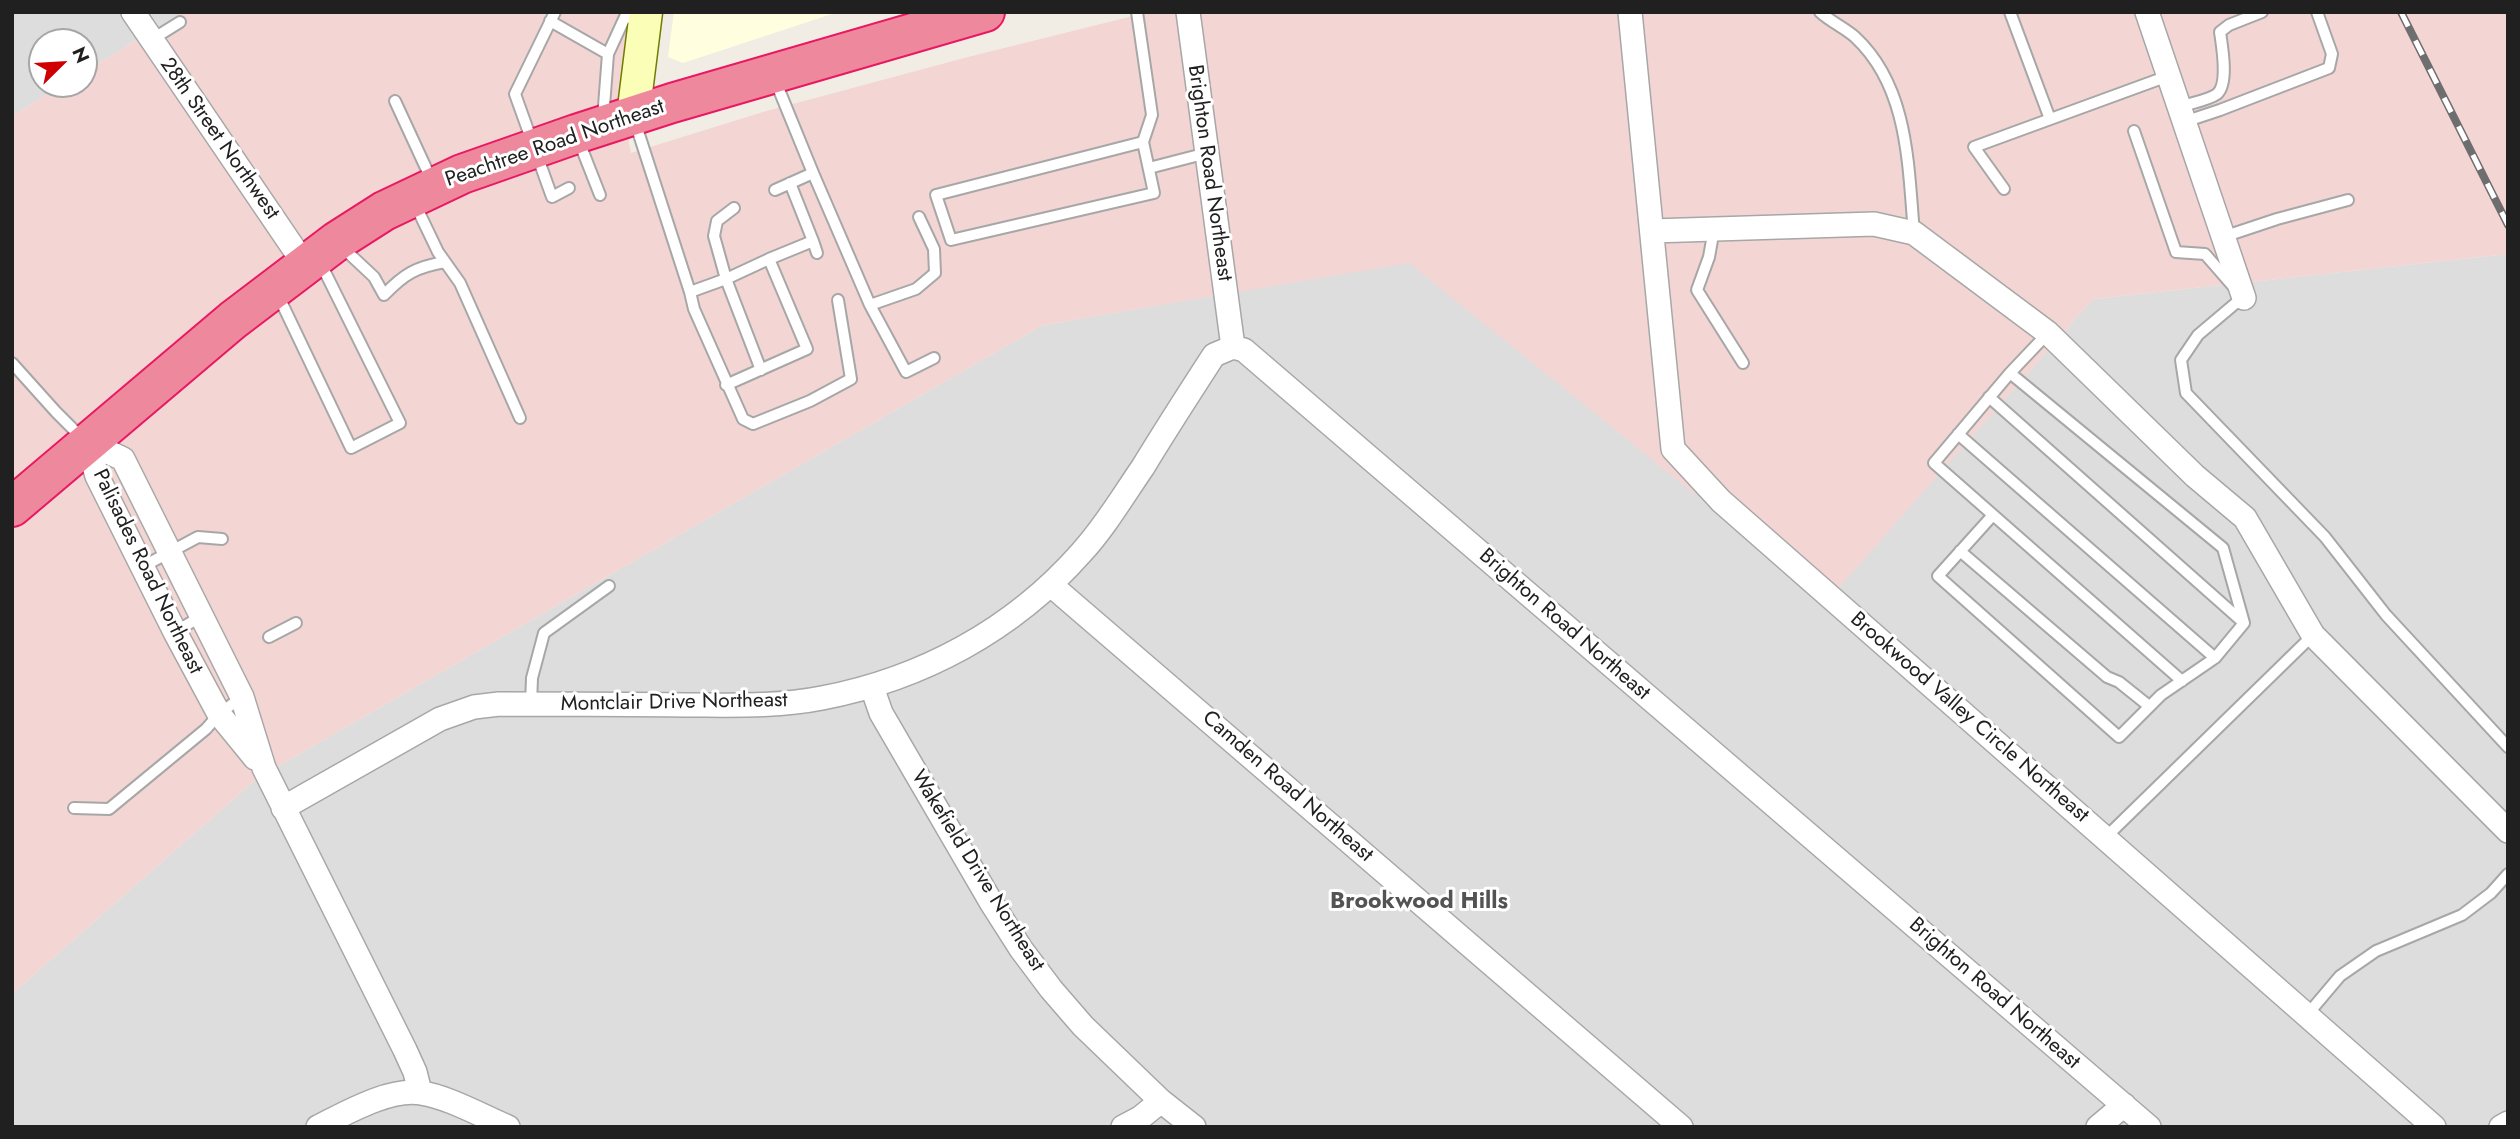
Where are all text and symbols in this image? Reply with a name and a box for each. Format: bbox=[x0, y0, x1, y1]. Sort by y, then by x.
north arrow bbox=[28, 28, 98, 98]
text: N bbox=[65, 43, 96, 67]
street label: 28th Street Northwest bbox=[154, 53, 284, 225]
street label: Brighton Road Northeast bbox=[1181, 63, 1237, 283]
street label: Peachtree Road Northeast bbox=[442, 95, 668, 193]
street label: Palisades Road Northeast bbox=[86, 466, 208, 678]
street label: Brighton Road Northeast bbox=[1473, 544, 1655, 706]
street label: Brookwood Valley Circle Northeast bbox=[1845, 607, 2093, 829]
street label: Montclair Drive Northeast bbox=[560, 688, 788, 718]
street label: Camden Road Northeast bbox=[1196, 706, 1378, 868]
street label: Wakefield Drive Northeast bbox=[905, 766, 1049, 976]
district label: Brookwood Hills bbox=[1330, 888, 1508, 916]
street label: Brighton Road Northeast bbox=[1903, 913, 2085, 1075]

